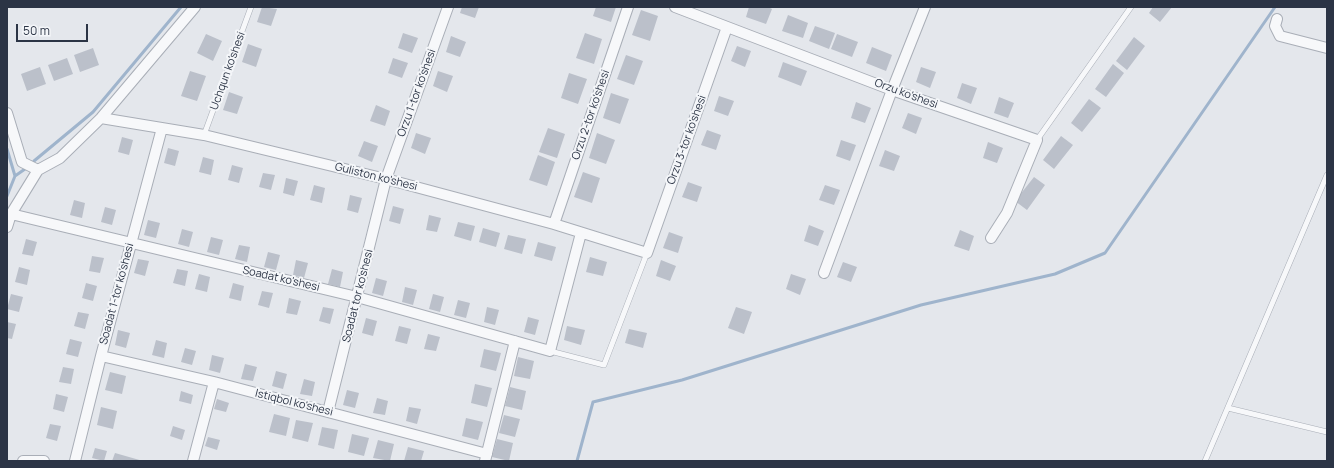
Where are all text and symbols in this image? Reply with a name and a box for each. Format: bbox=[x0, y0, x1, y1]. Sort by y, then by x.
scale bar bbox=[18, 16, 90, 42]
text: 50 m bbox=[23, 22, 50, 39]
street label: Uchqun ko'shesi bbox=[208, 30, 248, 112]
street label: Orzu 1-tor ko'shesi bbox=[395, 47, 439, 139]
street label: Orzu 2-tor ko'shesi bbox=[569, 68, 613, 162]
street label: Orzu ko'shesi bbox=[872, 76, 940, 112]
street label: Orzu 3-tor ko'shesi bbox=[665, 94, 709, 186]
street label: Guliston ko'shesi bbox=[333, 160, 419, 194]
street label: Soadat 1-tor ko'shesi bbox=[97, 242, 137, 346]
street label: Soadat tor ko'shesi bbox=[340, 248, 376, 344]
street label: Soadat ko'shesi bbox=[241, 264, 321, 294]
street label: Istiqbol ko'shesi bbox=[254, 387, 334, 419]

